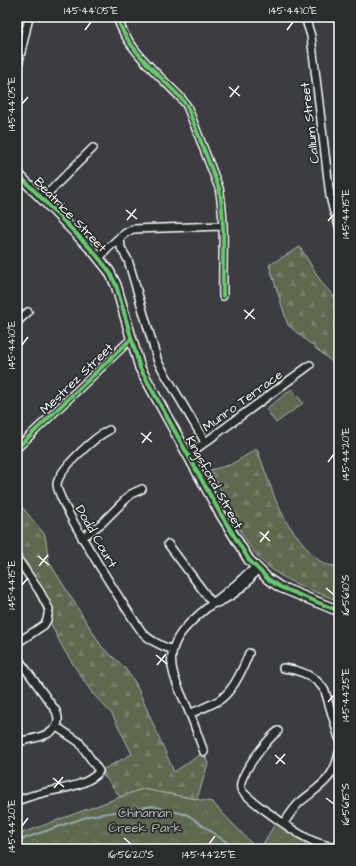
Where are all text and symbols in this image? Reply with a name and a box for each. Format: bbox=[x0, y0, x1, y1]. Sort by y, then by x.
text: 145°44'05"E bbox=[64, 4, 118, 18]
text: 145°44'10"E bbox=[269, 4, 317, 18]
text: 145°44'05"E bbox=[5, 77, 19, 131]
street label: Callum Street bbox=[296, 80, 324, 165]
street label: Beatrice Street bbox=[30, 173, 111, 257]
text: 145°44'15"E bbox=[339, 189, 353, 239]
text: 145°44'10"E bbox=[5, 321, 19, 369]
street label: Mestrez Street bbox=[36, 339, 118, 418]
street label: Munro Terrace bbox=[199, 366, 286, 436]
text: 145°44'20"E bbox=[339, 427, 353, 480]
street label: Kingsford Street bbox=[180, 433, 248, 533]
street label: Dodd Court bbox=[71, 502, 122, 572]
text: 145°44'15"E bbox=[5, 560, 19, 610]
text: 16°56'10"S bbox=[339, 574, 353, 616]
text: 145°44'25"E bbox=[339, 668, 353, 722]
text: 16°56'15"S bbox=[339, 782, 353, 825]
text: 145°44'20"E bbox=[5, 799, 19, 852]
park label: Chinaman Creek Park bbox=[108, 804, 182, 837]
text: 16°56'20"S bbox=[108, 848, 154, 862]
text: 145°44'25"E bbox=[182, 848, 236, 862]

